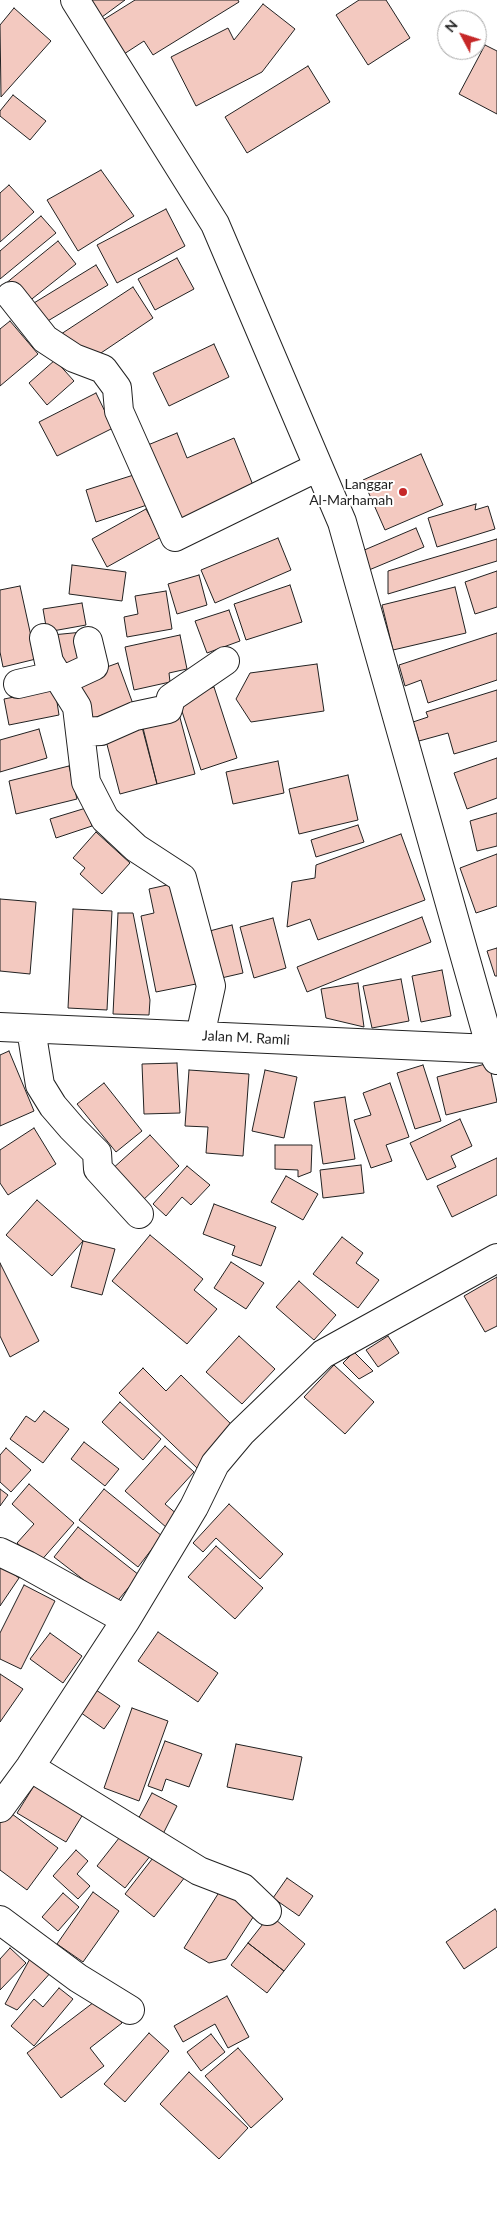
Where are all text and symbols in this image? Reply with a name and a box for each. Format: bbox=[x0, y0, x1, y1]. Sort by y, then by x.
north arrow bbox=[437, 10, 487, 60]
text: N bbox=[441, 16, 461, 35]
place label: Langgar Al-Marhamah bbox=[309, 476, 393, 508]
marker: Langgar Al-Marhamah bbox=[397, 486, 409, 498]
street label: Jalan M. Ramli bbox=[202, 1027, 290, 1049]

